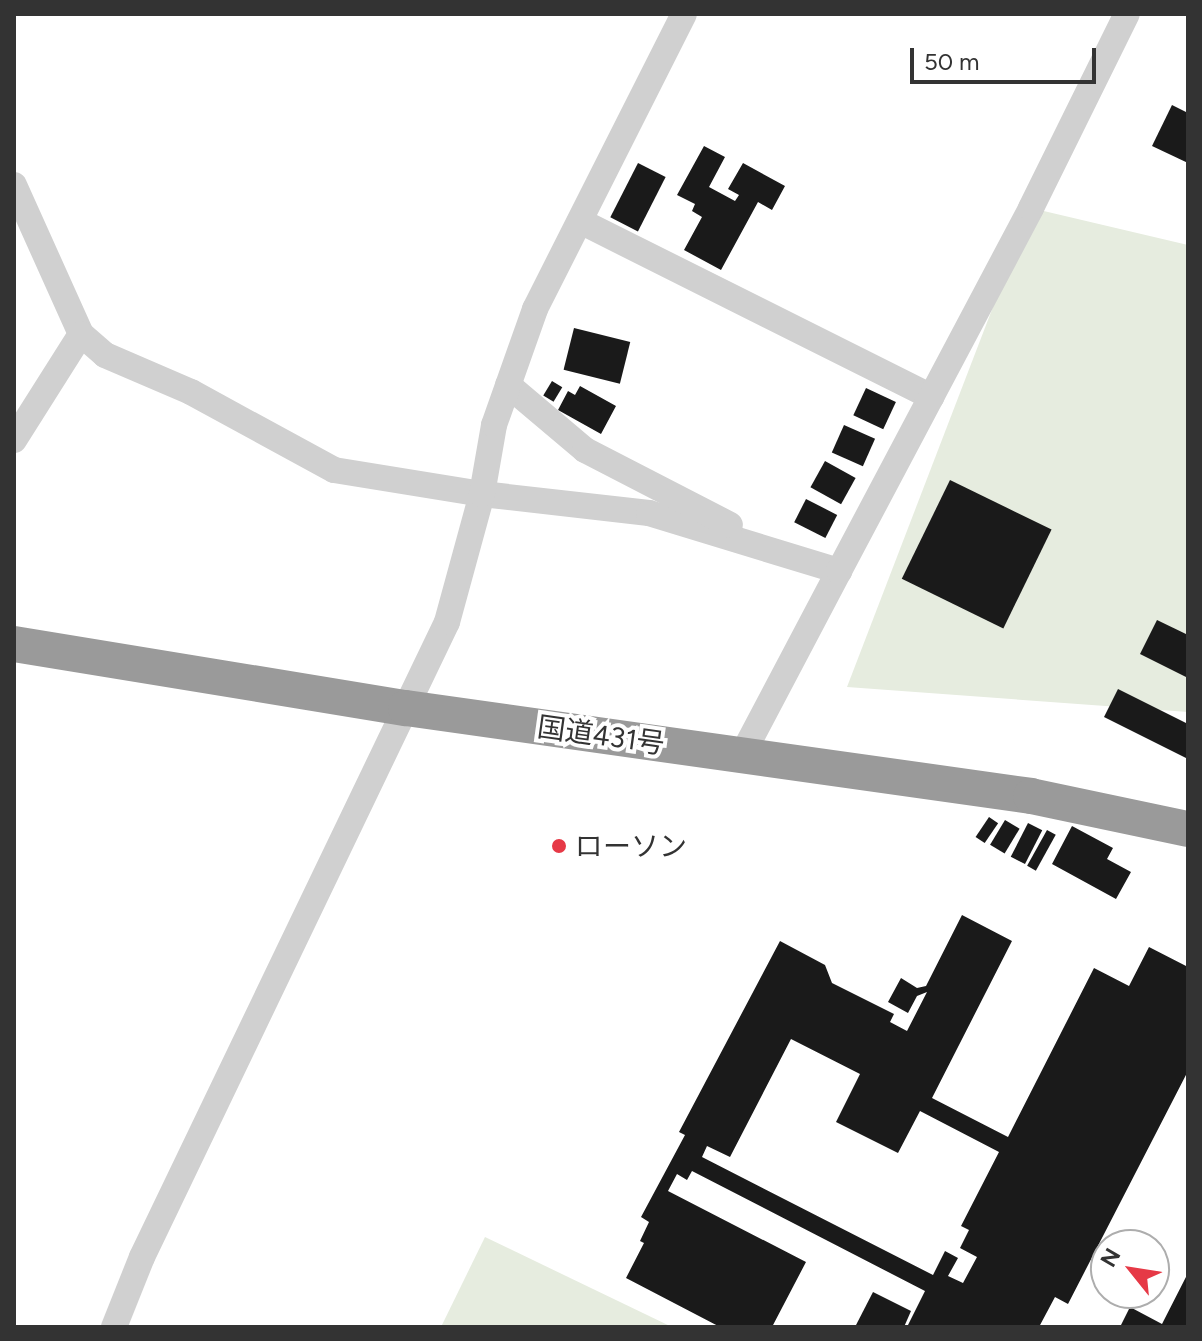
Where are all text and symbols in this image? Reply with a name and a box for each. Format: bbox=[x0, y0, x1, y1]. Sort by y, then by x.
scale bar bbox=[914, 32, 1100, 82]
text: 50 m bbox=[924, 47, 980, 76]
street label: 国道431号 bbox=[535, 709, 667, 761]
place label: ローソン bbox=[575, 829, 687, 863]
marker: ローソン bbox=[550, 837, 568, 855]
north arrow bbox=[1090, 1229, 1170, 1309]
text: N bbox=[1095, 1244, 1126, 1272]

